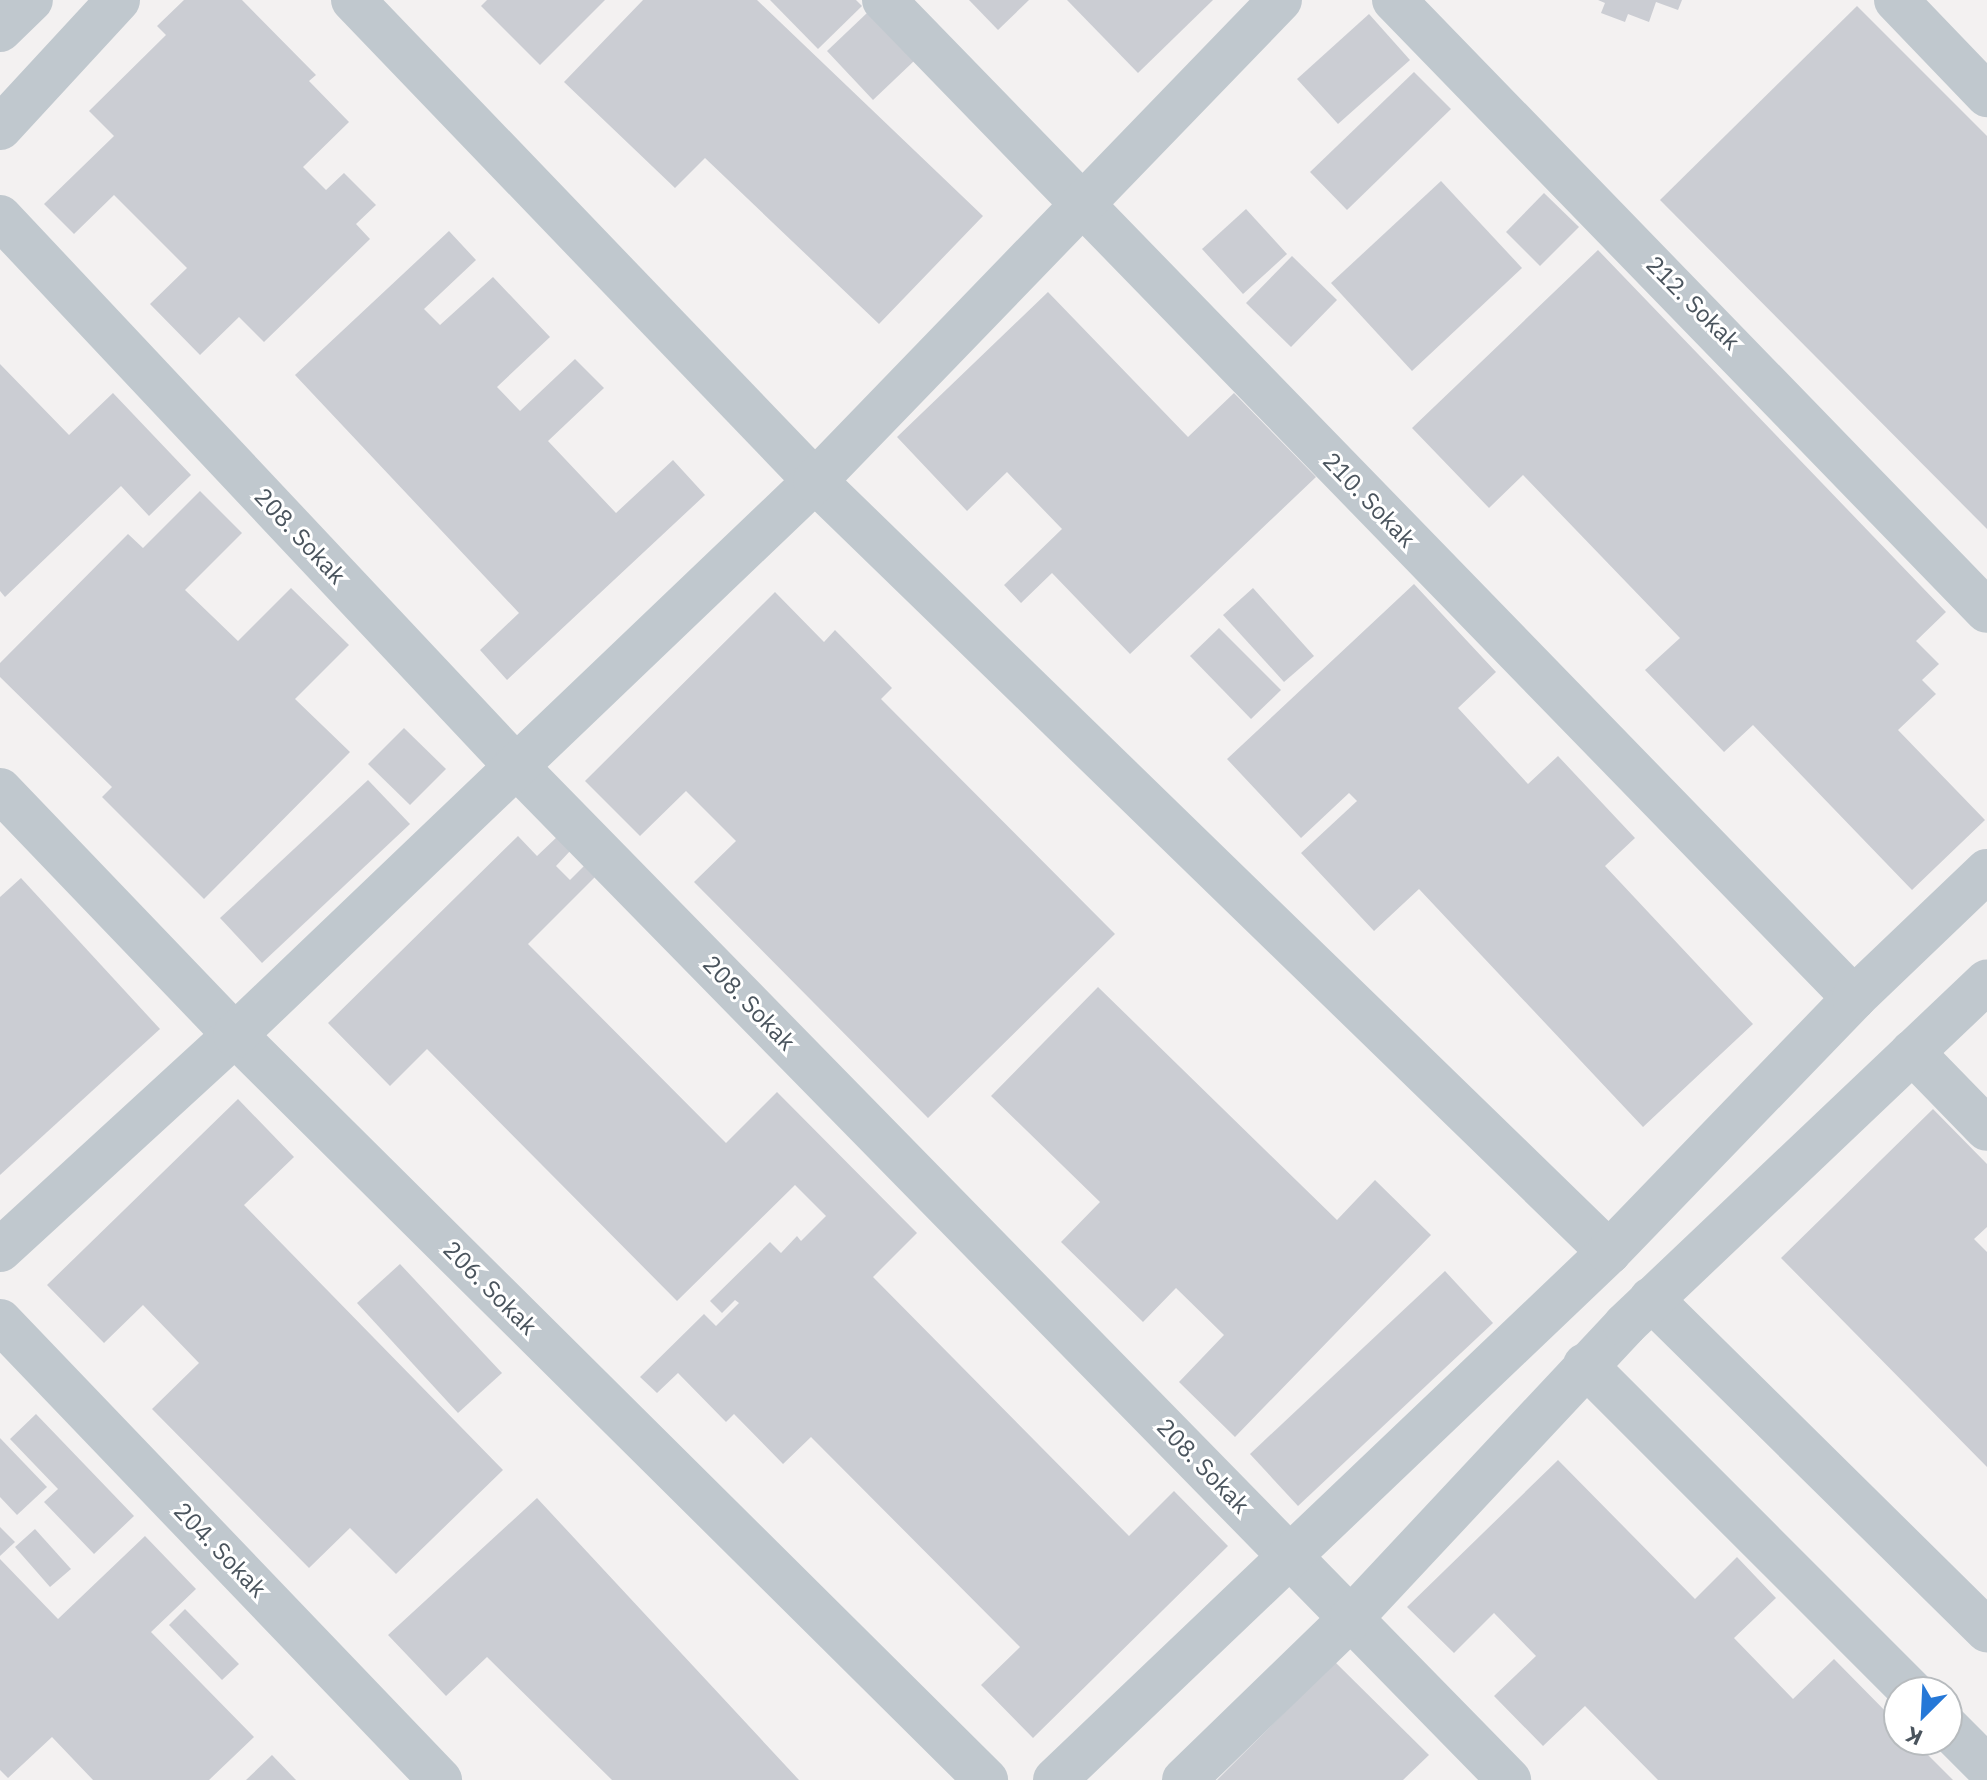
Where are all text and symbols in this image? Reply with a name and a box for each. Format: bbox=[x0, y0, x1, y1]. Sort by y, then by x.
street label: 212. Sokak bbox=[1640, 250, 1746, 356]
street label: 210. Sokak bbox=[1317, 447, 1421, 553]
street label: 208. Sokak bbox=[248, 482, 352, 590]
street label: 208. Sokak bbox=[697, 950, 801, 1056]
street label: 206. Sokak bbox=[437, 1235, 543, 1341]
street label: 208. Sokak bbox=[1151, 1413, 1255, 1519]
street label: 204. Sokak bbox=[168, 1497, 272, 1603]
north arrow bbox=[1883, 1676, 1963, 1756]
text: K bbox=[1901, 1720, 1927, 1753]

